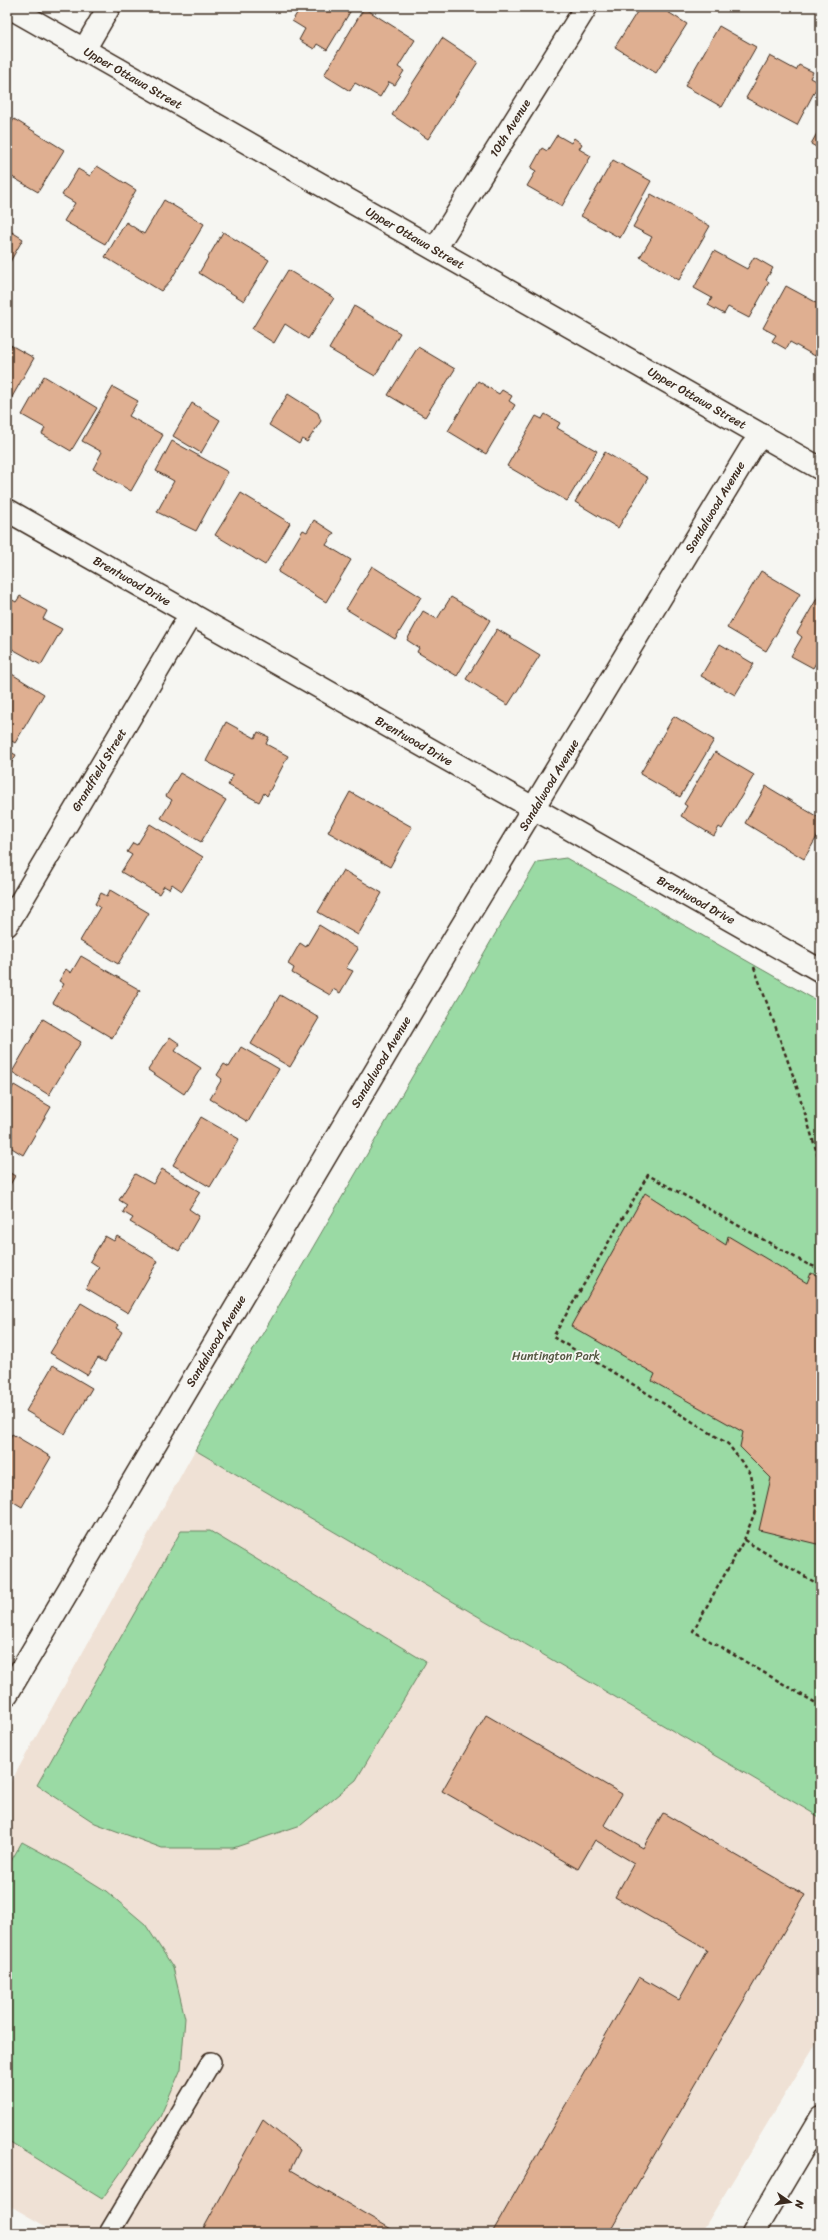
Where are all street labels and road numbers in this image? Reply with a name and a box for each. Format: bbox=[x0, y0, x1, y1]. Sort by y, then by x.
street label: Upper Ottawa Street bbox=[79, 41, 187, 115]
street label: 10th Avenue bbox=[483, 94, 537, 162]
street label: Upper Ottawa Street bbox=[361, 201, 469, 275]
street label: Upper Ottawa Street bbox=[643, 361, 751, 435]
street label: Sandalwood Avenue bbox=[679, 457, 751, 557]
street label: Brentwood Drive bbox=[89, 550, 175, 612]
street label: Brentwood Drive bbox=[371, 710, 457, 772]
street label: Grandfield Street bbox=[65, 724, 133, 816]
street label: Sandalwood Avenue bbox=[513, 735, 585, 835]
street label: Brentwood Drive bbox=[653, 869, 739, 931]
street label: Sandalwood Avenue bbox=[345, 1012, 417, 1112]
street label: Sandalwood Avenue bbox=[180, 1291, 252, 1391]

